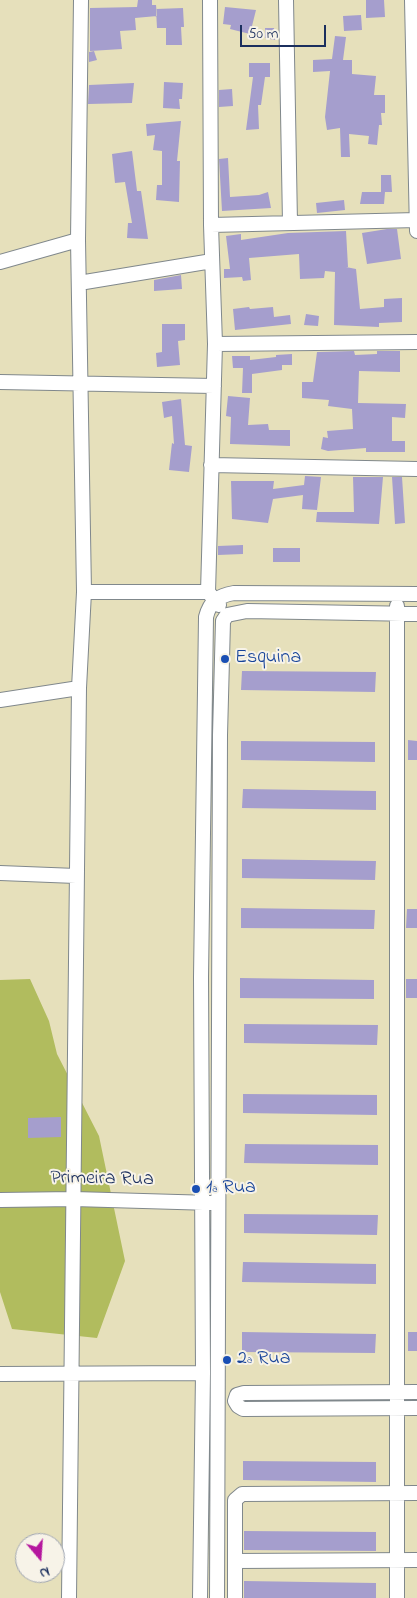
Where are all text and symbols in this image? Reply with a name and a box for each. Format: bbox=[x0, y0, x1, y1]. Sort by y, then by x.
scale bar bbox=[242, 15, 328, 47]
text: 50 m bbox=[248, 23, 278, 45]
place label: Esquina bbox=[235, 647, 301, 671]
marker: Esquina bbox=[219, 653, 231, 665]
street label: Primeira Rua bbox=[50, 1167, 154, 1193]
place label: 1ª Rua bbox=[206, 1177, 256, 1201]
marker: 1ª Rua bbox=[190, 1183, 202, 1195]
place label: 2ª Rua bbox=[237, 1348, 290, 1372]
marker: 2ª Rua bbox=[221, 1354, 233, 1366]
north arrow bbox=[15, 1533, 65, 1583]
text: N bbox=[37, 1560, 52, 1583]

